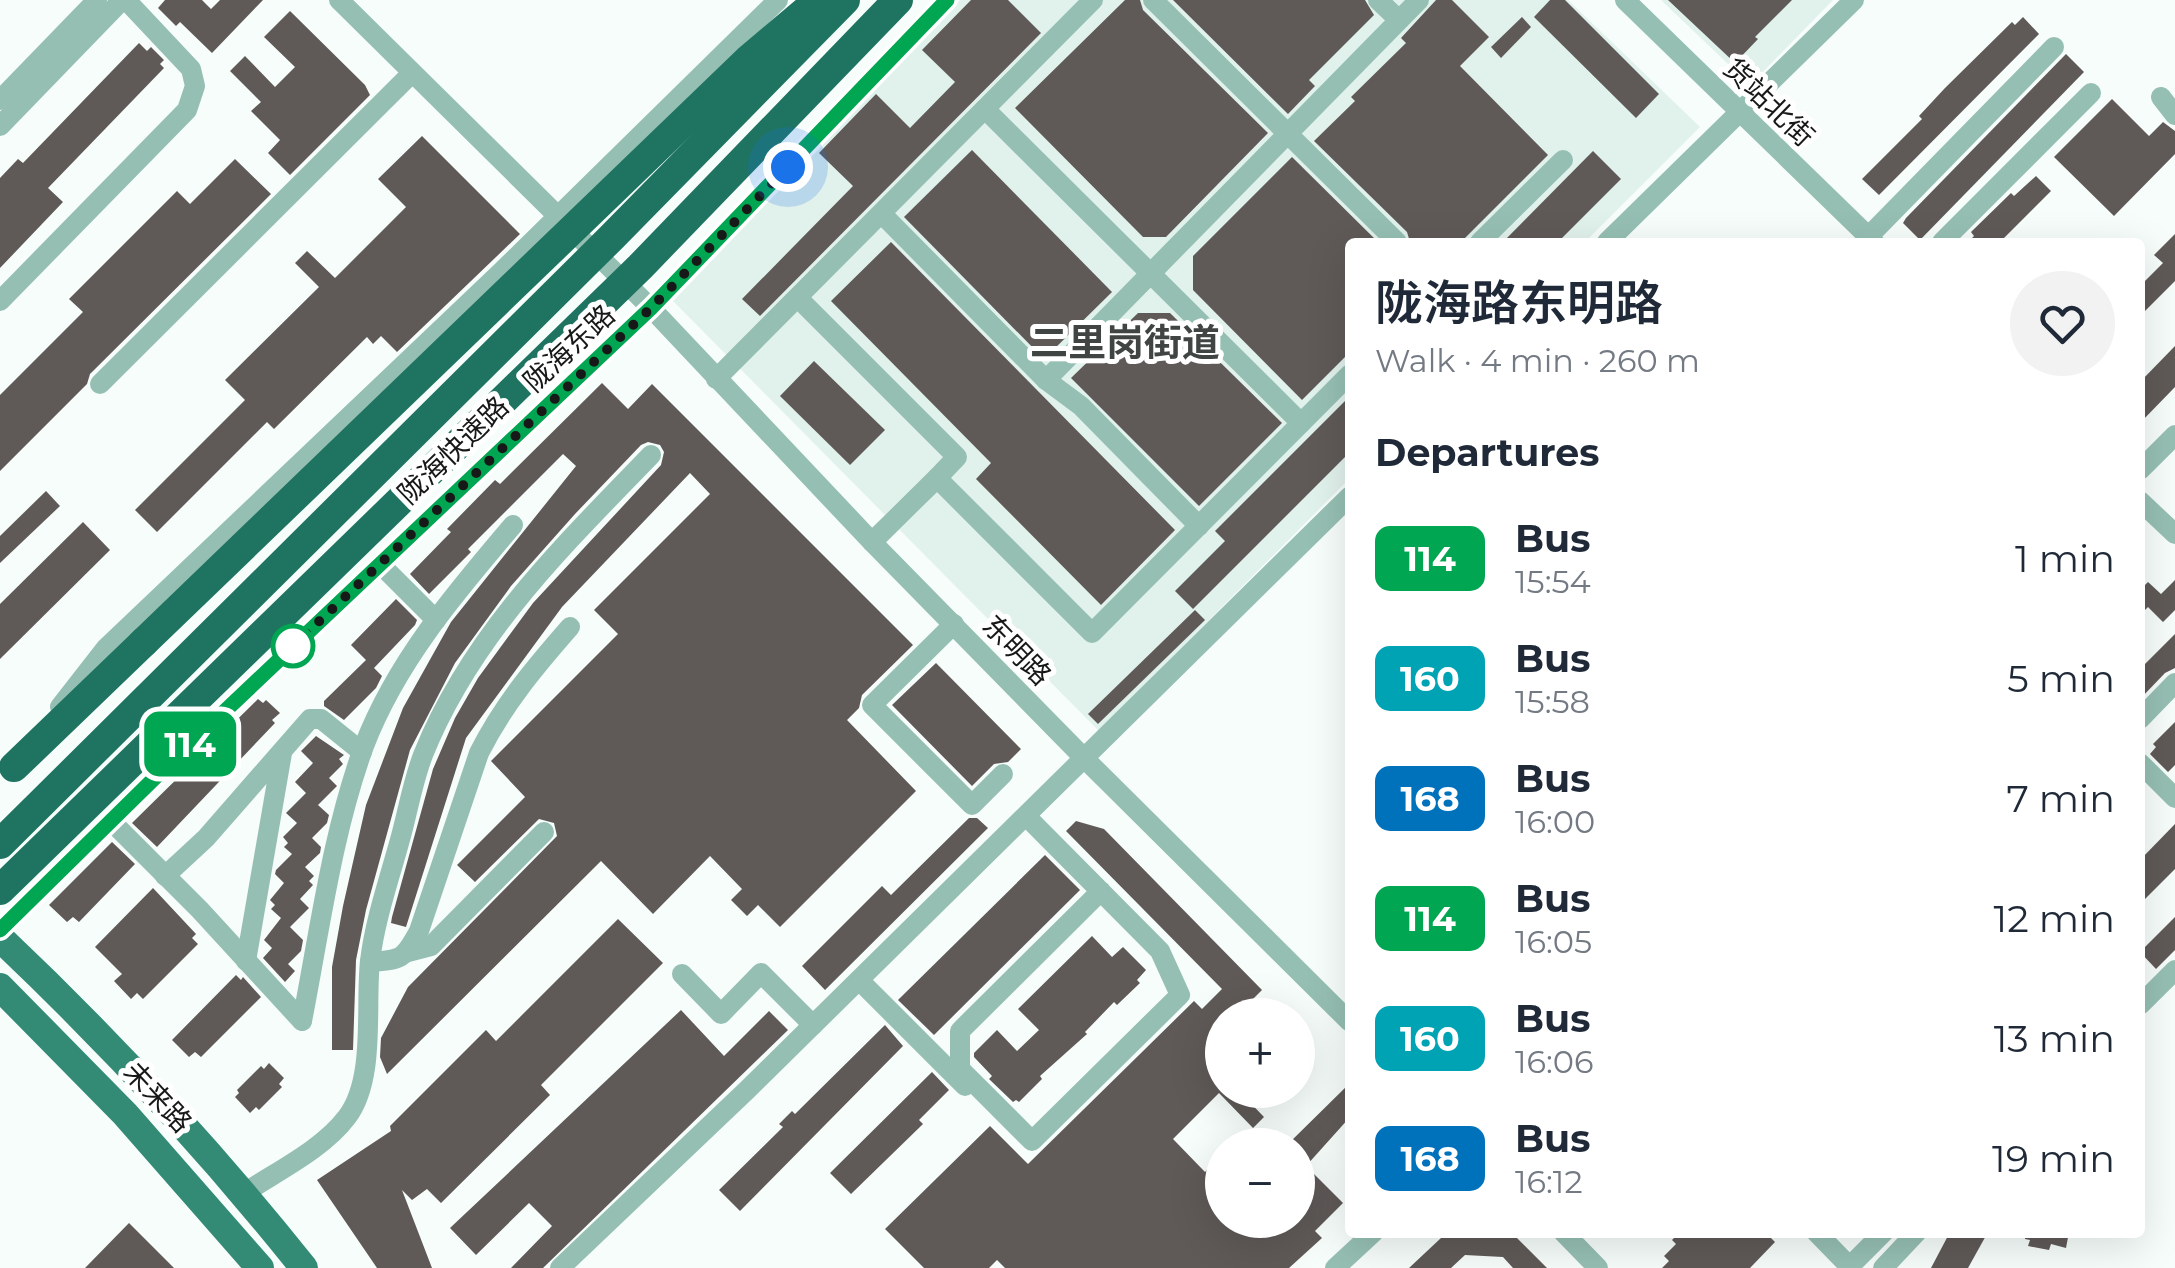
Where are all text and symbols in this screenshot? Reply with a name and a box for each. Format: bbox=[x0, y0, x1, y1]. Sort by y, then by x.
street label: 货站北街 bbox=[1717, 51, 1821, 153]
your location bbox=[763, 142, 813, 192]
button: heart bbox=[2010, 271, 2115, 376]
text: 陇海路东明路 bbox=[1375, 274, 1663, 332]
street label: 陇海东路 bbox=[516, 297, 622, 399]
district label: 二里岗街道 bbox=[1030, 319, 1220, 366]
text: Walk · 4 min · 260 m bbox=[1375, 341, 1700, 380]
street label: 陇海快速路 bbox=[391, 389, 515, 511]
text: Departures bbox=[1375, 429, 1599, 476]
text: Bus bbox=[1515, 515, 1590, 562]
text: 1 min bbox=[2015, 535, 2115, 582]
text: 114 bbox=[1404, 537, 1456, 580]
text: 15:54 bbox=[1515, 562, 1591, 601]
street label: 东明路 bbox=[976, 608, 1058, 692]
unlabelled marker bbox=[272, 625, 314, 667]
text: Bus bbox=[1515, 635, 1590, 682]
text: 5 min bbox=[2007, 655, 2115, 702]
text: 160 bbox=[1400, 657, 1460, 700]
text: 15:58 bbox=[1515, 682, 1590, 721]
line badge: 114 bbox=[132, 712, 248, 776]
text: 114 bbox=[164, 723, 216, 766]
text: Bus bbox=[1515, 755, 1590, 802]
text: 7 min bbox=[2006, 775, 2115, 822]
text: 168 bbox=[1400, 777, 1460, 820]
text: 16:00 bbox=[1515, 802, 1595, 841]
text: Bus bbox=[1515, 875, 1590, 922]
text: 12 min bbox=[1994, 895, 2115, 942]
text: 114 bbox=[1404, 897, 1456, 940]
text: 16:05 bbox=[1515, 922, 1592, 961]
text: Bus bbox=[1515, 995, 1590, 1042]
map controls bbox=[1205, 998, 1315, 1238]
button: + bbox=[1205, 998, 1315, 1108]
text: 13 min bbox=[1994, 1015, 2115, 1062]
text: 160 bbox=[1400, 1017, 1460, 1060]
text: 16:06 bbox=[1515, 1042, 1594, 1081]
street label: 未来路 bbox=[117, 1055, 199, 1139]
text: Bus bbox=[1515, 1115, 1590, 1162]
button: − bbox=[1205, 1128, 1315, 1238]
text: 19 min bbox=[1992, 1135, 2115, 1182]
text: 168 bbox=[1400, 1137, 1460, 1180]
text: 16:12 bbox=[1515, 1162, 1583, 1201]

